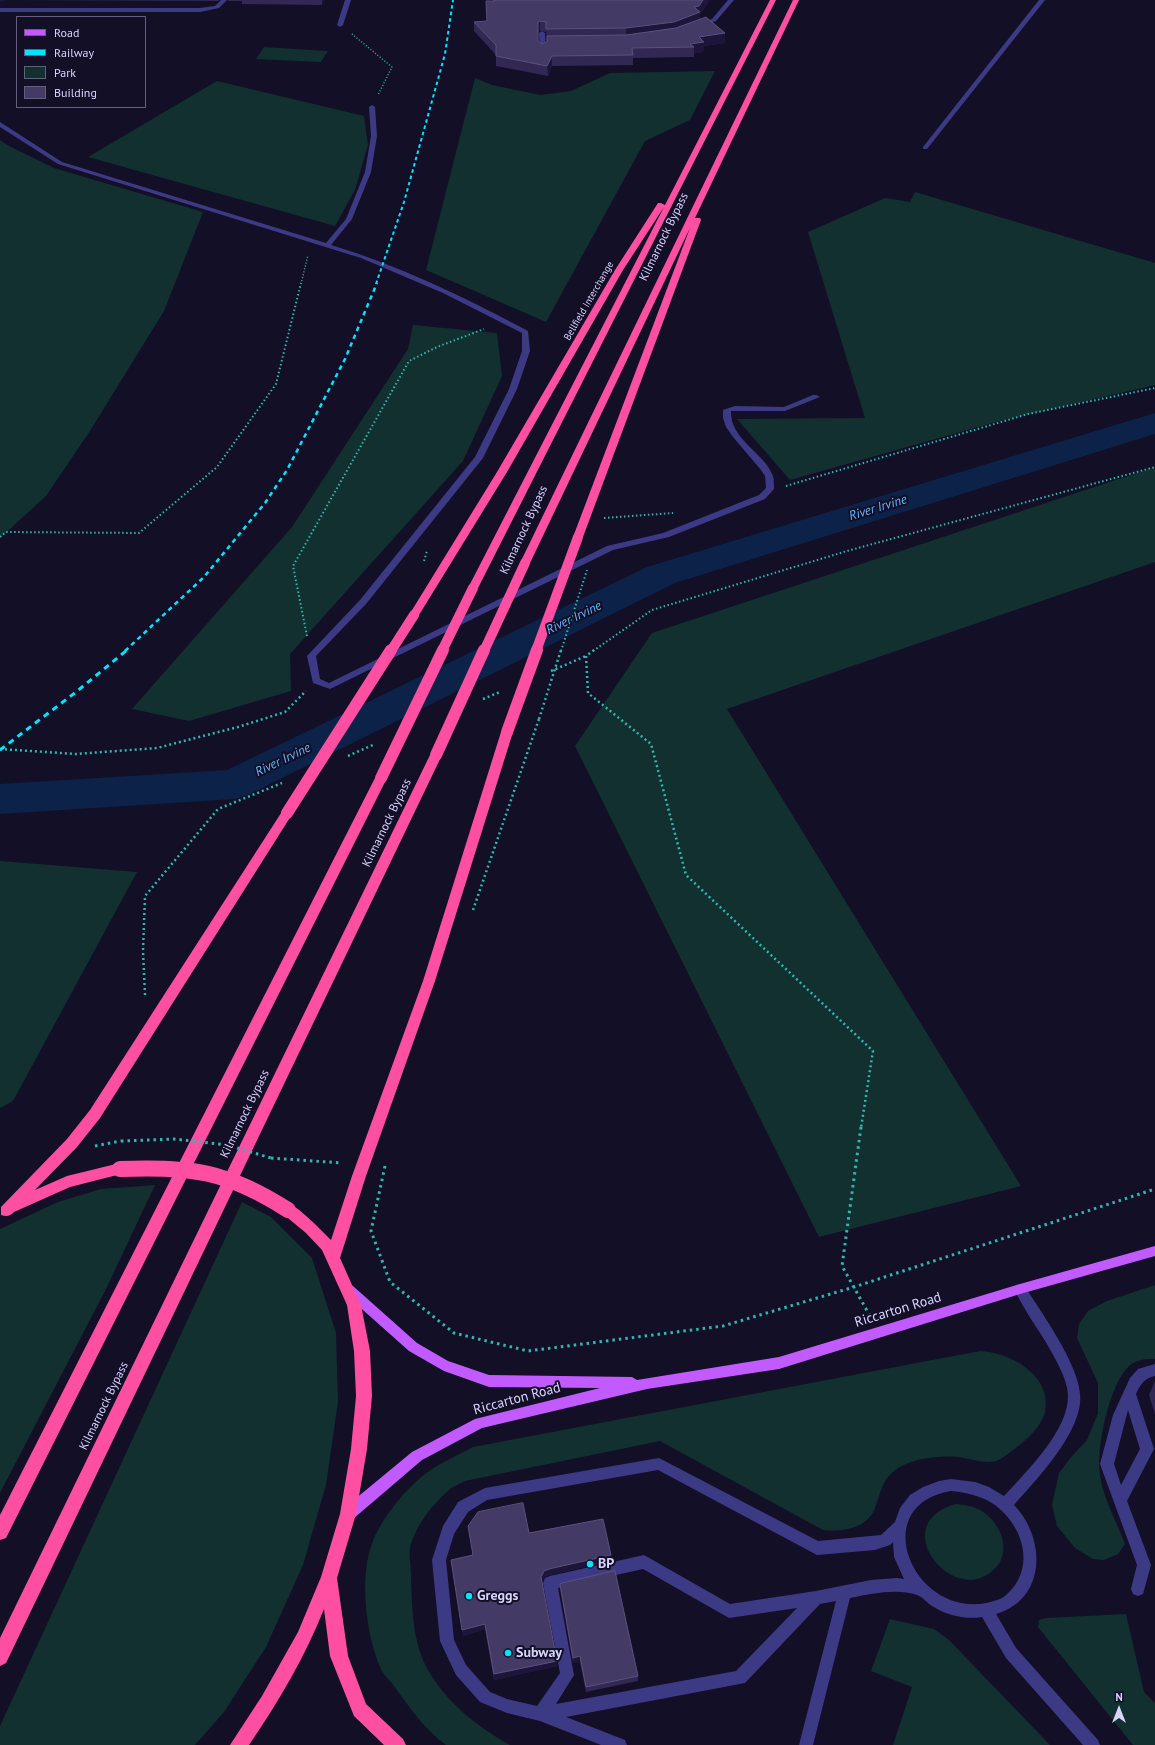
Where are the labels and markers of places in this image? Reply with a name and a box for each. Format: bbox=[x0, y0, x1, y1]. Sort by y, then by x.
place label: BP bbox=[598, 1556, 614, 1572]
marker: BP bbox=[585, 1559, 595, 1569]
place label: Greggs bbox=[477, 1588, 518, 1604]
marker: Greggs bbox=[464, 1591, 474, 1601]
place label: Subway bbox=[516, 1645, 562, 1661]
marker: Subway bbox=[503, 1648, 513, 1658]

